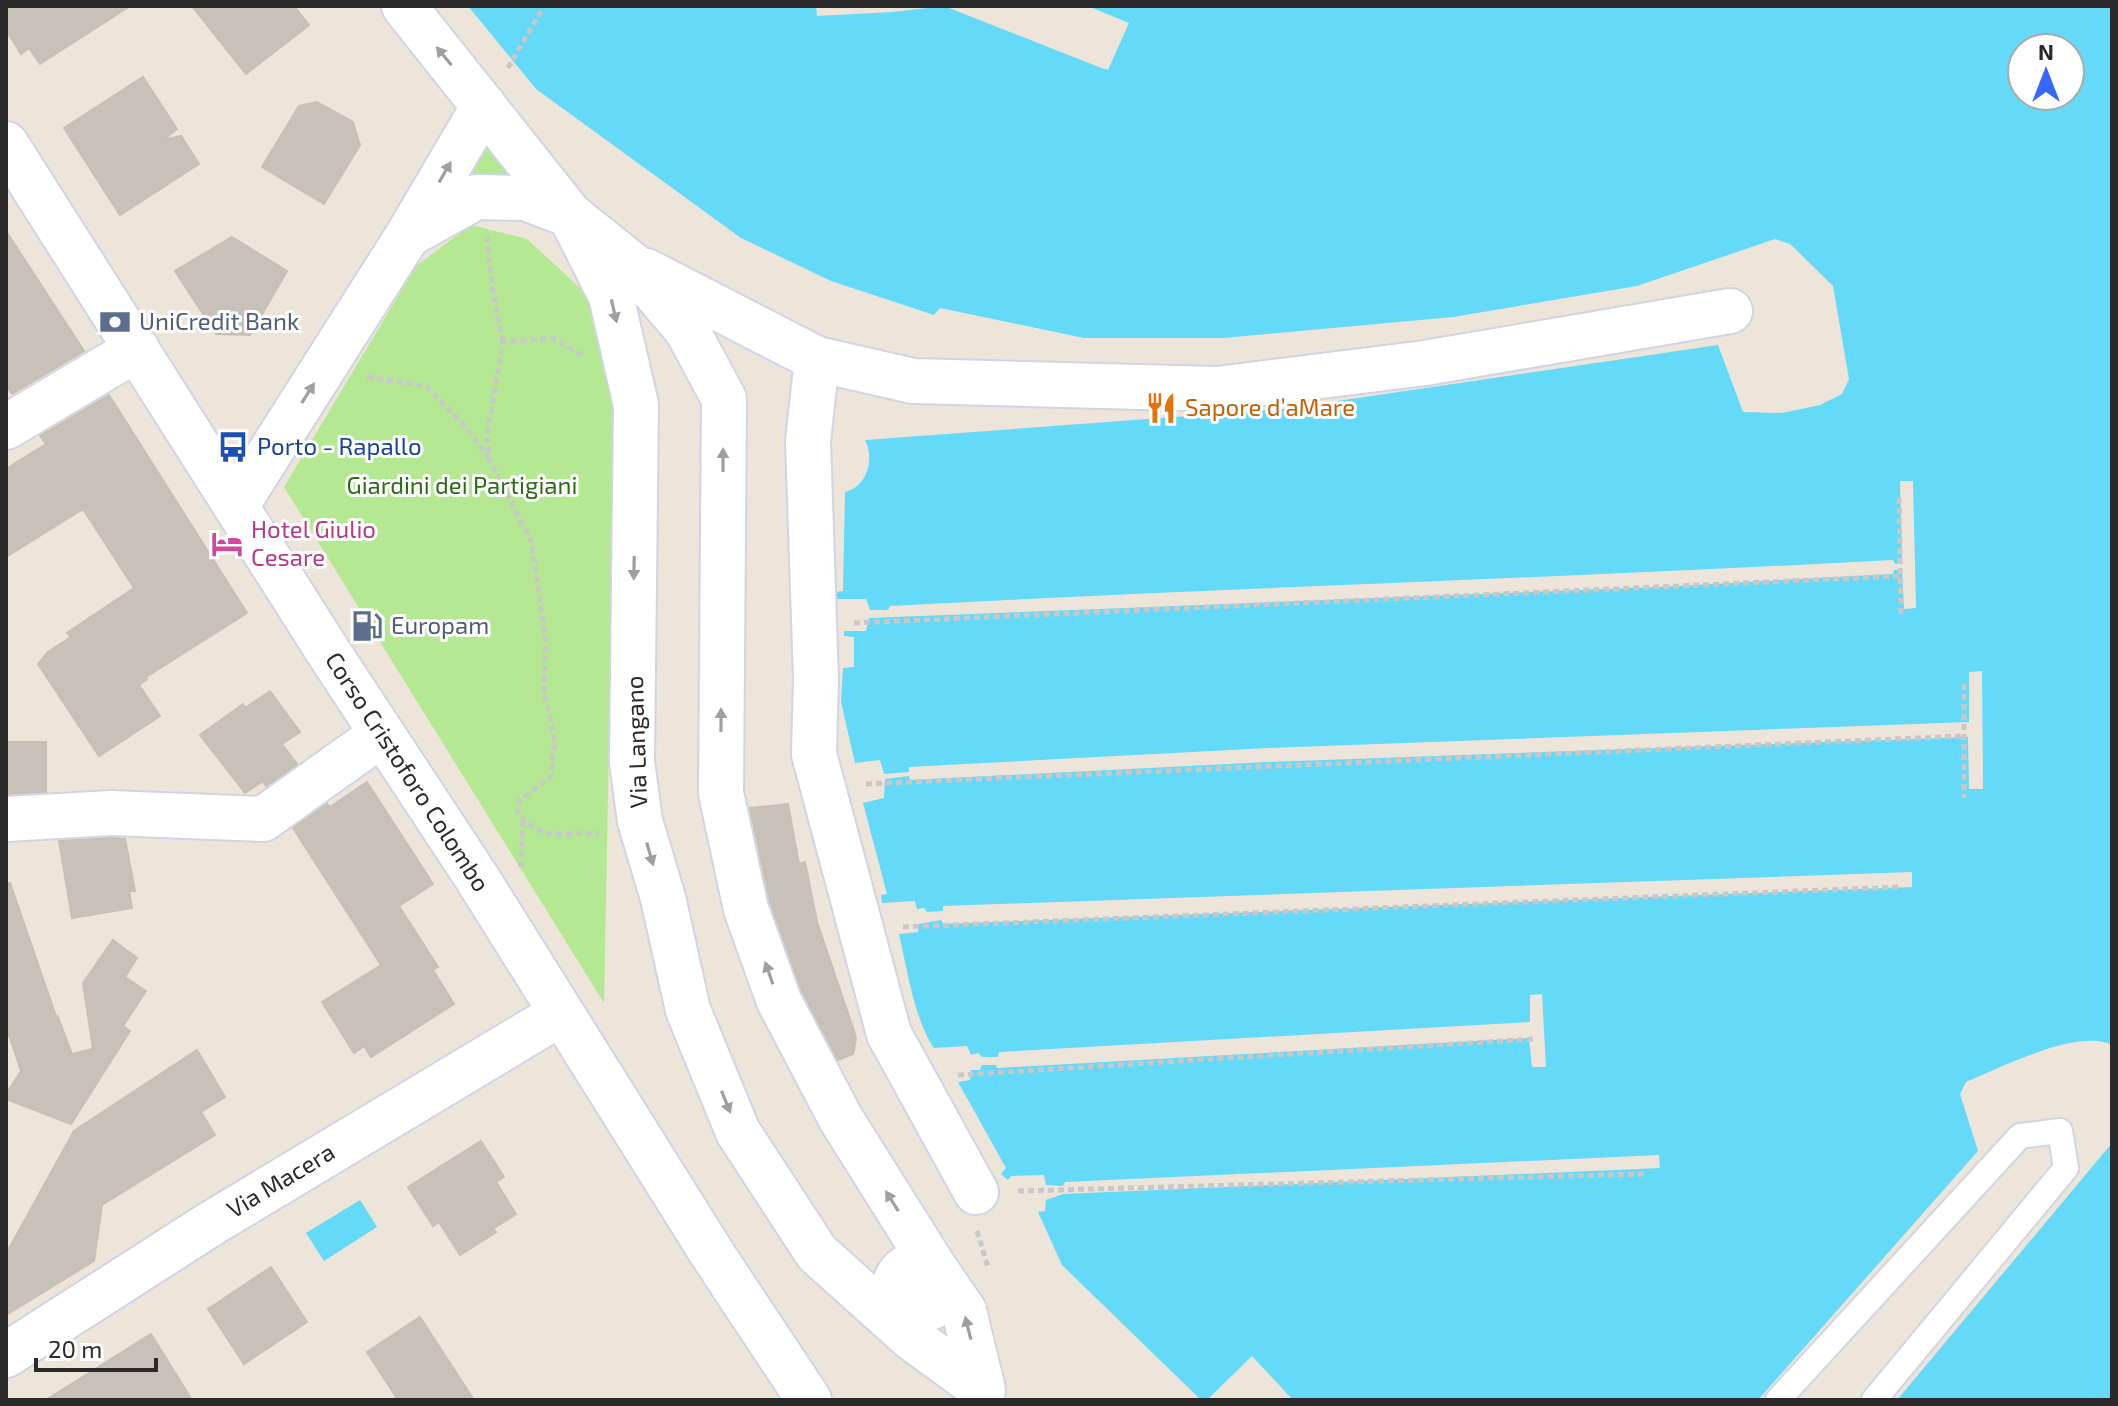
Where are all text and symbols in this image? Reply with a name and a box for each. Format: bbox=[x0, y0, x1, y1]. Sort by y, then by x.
north arrow bbox=[2006, 32, 2086, 112]
text: N bbox=[2038, 38, 2054, 64]
one-way arrow bbox=[436, 46, 452, 66]
one-way arrow bbox=[438, 161, 452, 183]
one-way arrow bbox=[608, 298, 621, 323]
bank icon: UniCredit Bank bbox=[98, 305, 132, 339]
place label: UniCredit Bank bbox=[139, 306, 299, 335]
one-way arrow bbox=[301, 382, 315, 404]
restaurant icon: Sapore d’aMare bbox=[1144, 391, 1178, 425]
place label: Sapore d’aMare bbox=[1185, 392, 1355, 421]
bus stop icon: Porto - Rapallo bbox=[216, 430, 250, 464]
place label: Porto - Rapallo bbox=[257, 431, 422, 460]
one-way arrow bbox=[717, 447, 730, 472]
park label: Giardini dei Partigiani bbox=[347, 470, 577, 499]
place label: Hotel Giulio Cesare bbox=[251, 514, 376, 571]
hotel icon: Hotel Giulio Cesare bbox=[210, 527, 244, 561]
one-way arrow bbox=[628, 556, 640, 581]
fuel station icon: Europam bbox=[350, 609, 384, 643]
place label: Europam bbox=[391, 610, 489, 639]
street label: Corso Cristoforo Colombo bbox=[320, 646, 497, 896]
street label: Via Langano bbox=[619, 675, 652, 809]
one-way arrow bbox=[715, 707, 727, 732]
one-way arrow bbox=[644, 843, 657, 867]
one-way arrow bbox=[762, 961, 774, 985]
one-way arrow bbox=[720, 1090, 733, 1114]
street label: Via Macera bbox=[221, 1136, 339, 1223]
one-way arrow bbox=[885, 1190, 899, 1212]
one-way arrow bbox=[961, 1316, 974, 1341]
scale bar bbox=[36, 1322, 156, 1372]
text: 20 m bbox=[48, 1334, 102, 1363]

